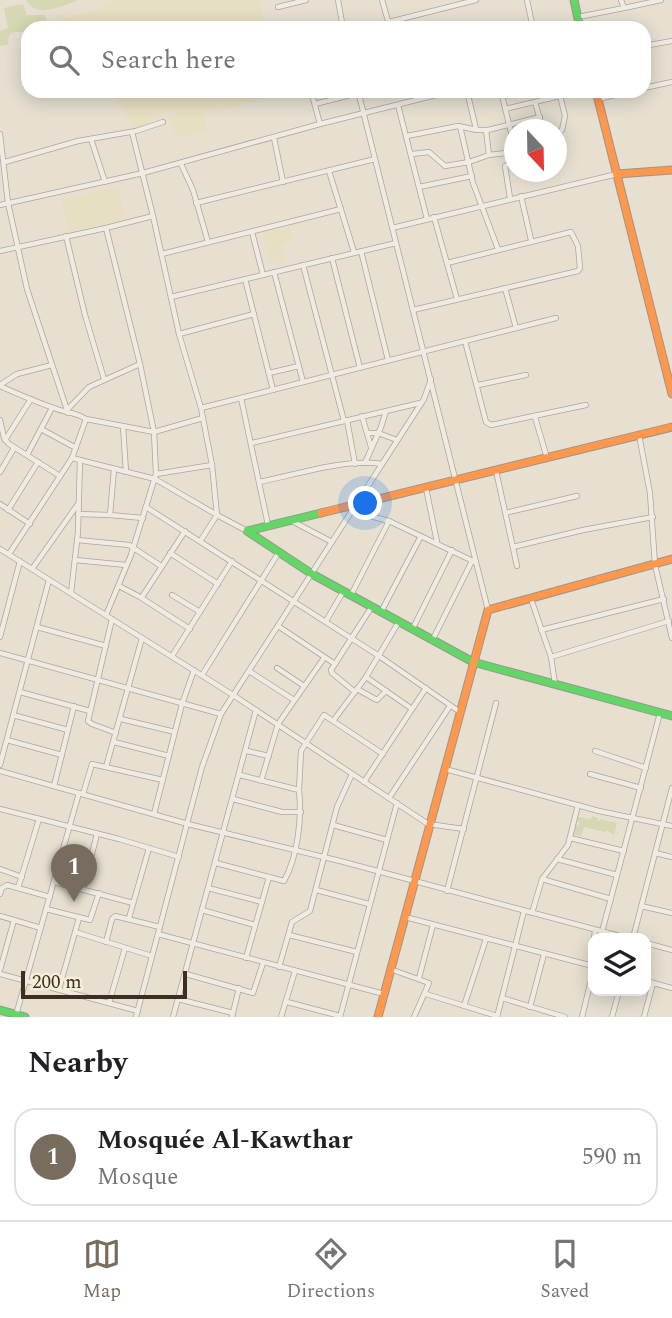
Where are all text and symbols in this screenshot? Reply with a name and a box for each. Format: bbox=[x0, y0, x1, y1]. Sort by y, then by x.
search box bbox=[21, 21, 651, 98]
text: Search here bbox=[101, 40, 236, 80]
icon: search bbox=[45, 41, 83, 79]
north arrow bbox=[504, 119, 567, 182]
your location bbox=[348, 486, 382, 520]
pin: 1 bbox=[51, 844, 97, 902]
map controls bbox=[588, 933, 651, 996]
button: layers bbox=[588, 933, 651, 996]
scale bar bbox=[21, 968, 187, 1000]
text: 200 m bbox=[32, 968, 82, 997]
text: Nearby bbox=[28, 1040, 127, 1086]
text: Mosquée Al-Kawthar bbox=[97, 1120, 352, 1160]
text: 1 bbox=[47, 1140, 59, 1175]
text: 590 m bbox=[582, 1140, 642, 1175]
text: Mosque bbox=[97, 1160, 178, 1195]
tab: Map bbox=[83, 1235, 121, 1306]
tab: Directions bbox=[286, 1235, 375, 1306]
tab: Saved bbox=[541, 1235, 589, 1306]

